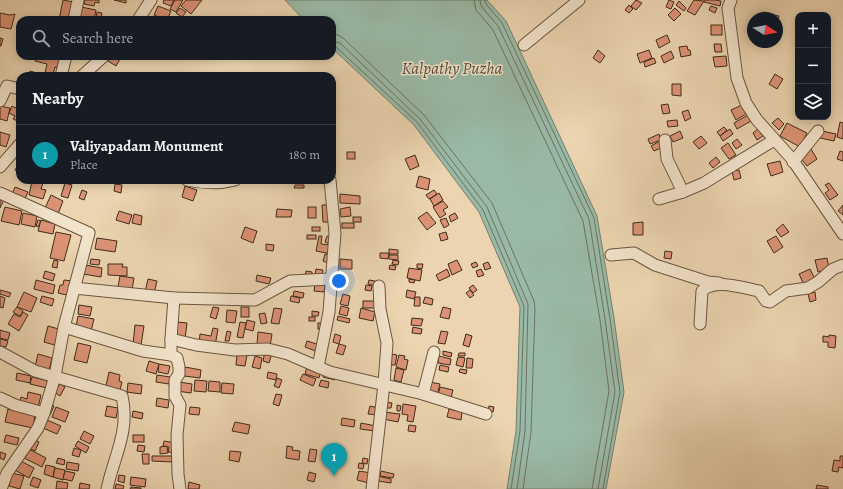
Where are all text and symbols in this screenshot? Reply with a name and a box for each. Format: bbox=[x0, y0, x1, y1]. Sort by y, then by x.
north arrow bbox=[747, 12, 783, 48]
map controls bbox=[795, 12, 831, 120]
button: + bbox=[795, 12, 831, 48]
search box bbox=[16, 16, 336, 60]
icon: search bbox=[30, 27, 52, 49]
text: Search here bbox=[62, 28, 133, 48]
button: − bbox=[795, 48, 831, 84]
water label: Kalpathy Puzha bbox=[402, 57, 503, 80]
button: layers bbox=[795, 84, 831, 120]
text: Nearby bbox=[32, 87, 83, 110]
text: Valiyapadam Monument bbox=[70, 136, 223, 156]
text: 1 bbox=[43, 146, 47, 163]
text: 180 m bbox=[289, 146, 320, 163]
text: Place bbox=[70, 156, 98, 173]
your location bbox=[329, 271, 349, 291]
pin: 1 bbox=[321, 443, 347, 476]

